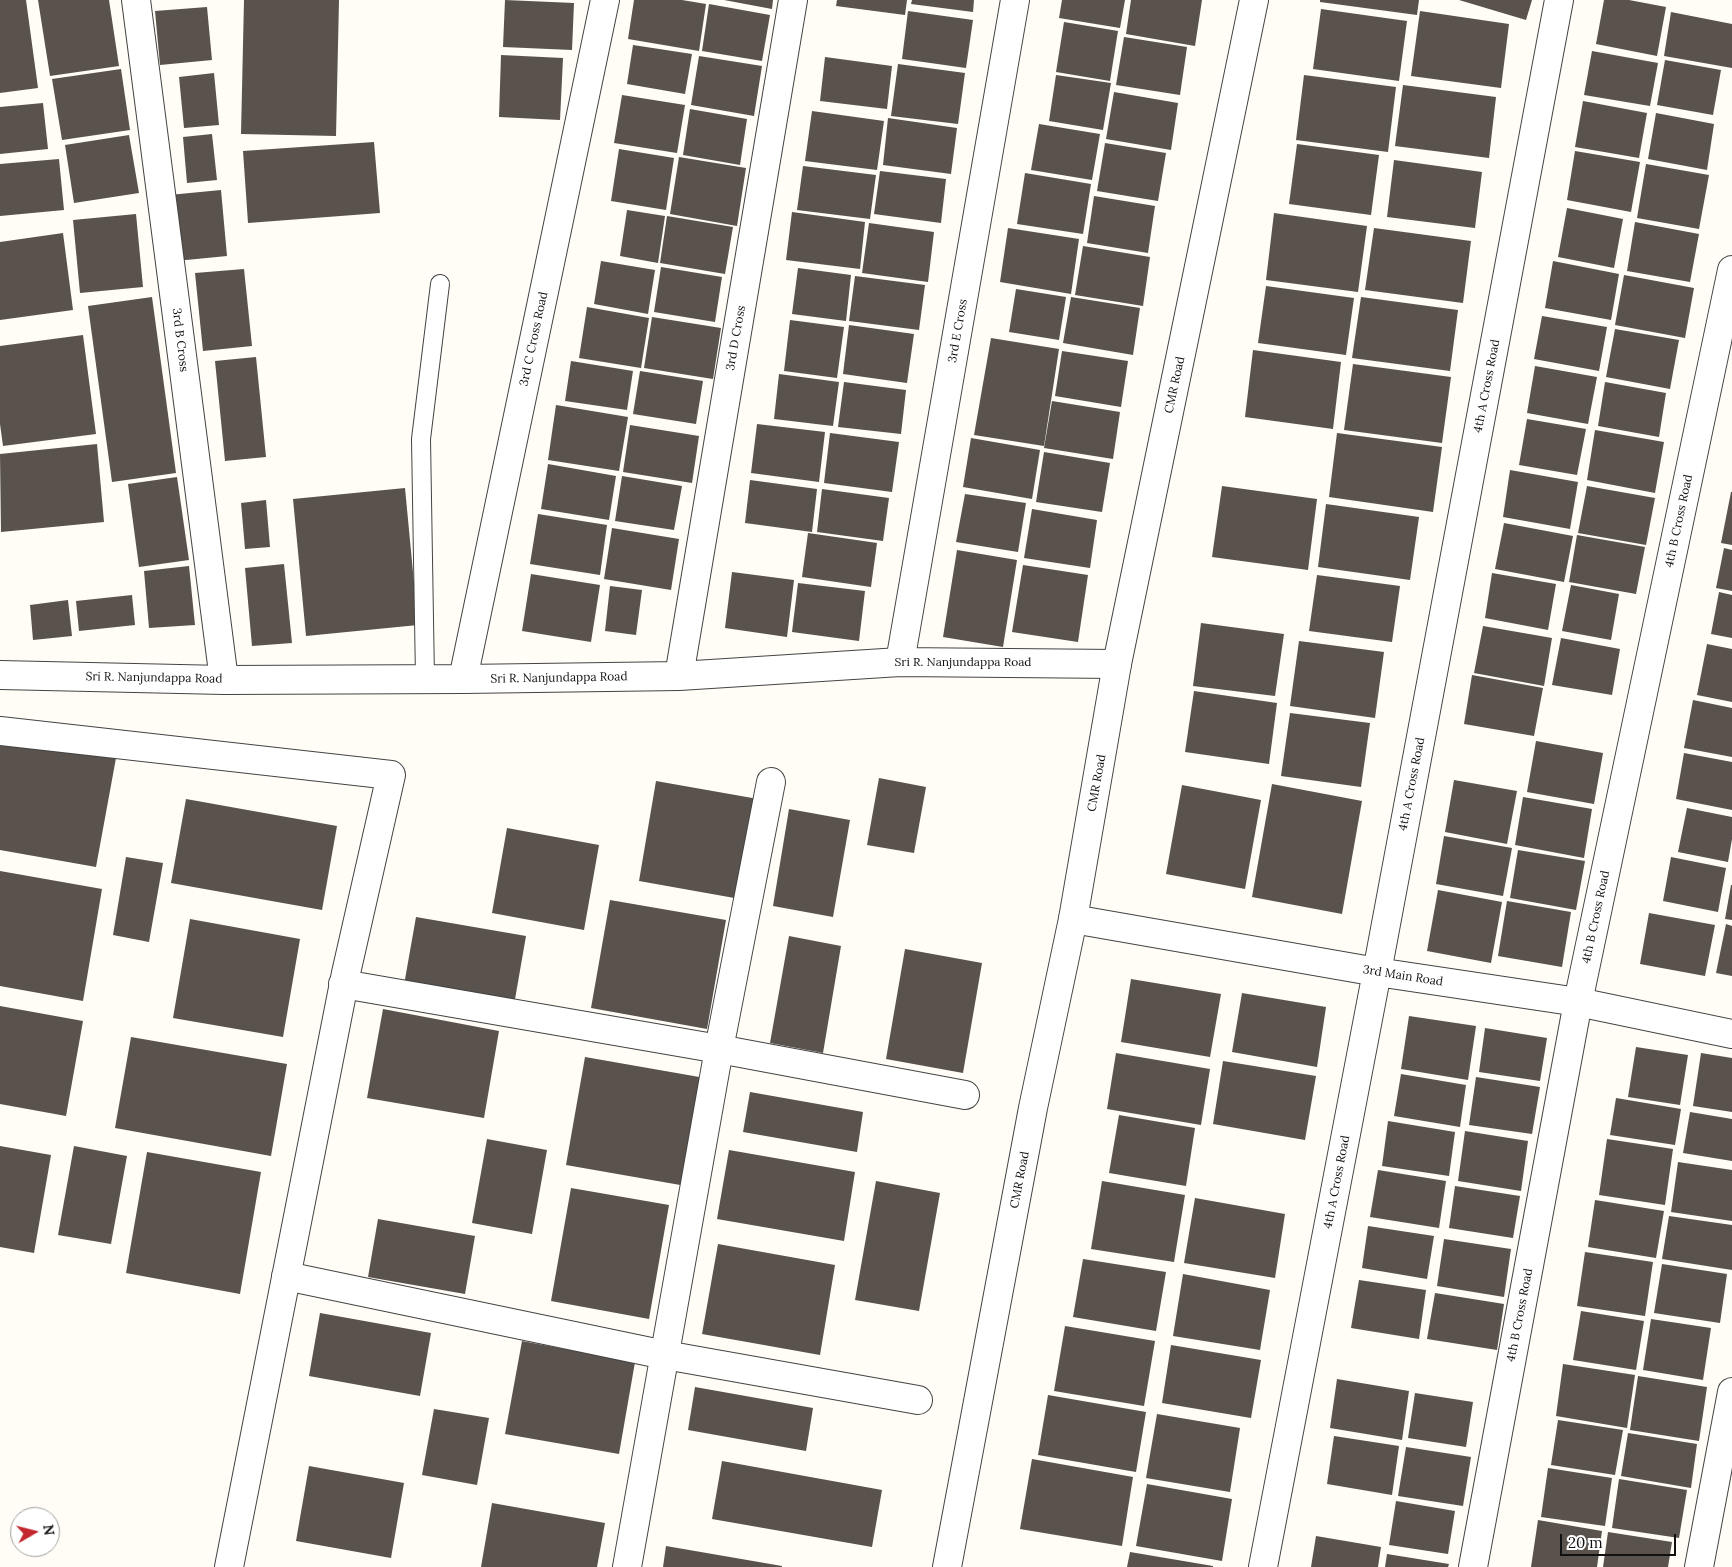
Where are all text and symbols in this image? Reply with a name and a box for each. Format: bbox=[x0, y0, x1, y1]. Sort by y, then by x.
street label: 3rd C Cross Road bbox=[517, 290, 551, 388]
street label: 3rd E Cross bbox=[945, 298, 971, 364]
street label: 3rd D Cross bbox=[723, 304, 749, 372]
street label: 3rd B Cross bbox=[169, 307, 191, 373]
street label: 4th A Cross Road bbox=[1471, 338, 1503, 434]
street label: CMR Road bbox=[1162, 355, 1188, 415]
street label: 4th B Cross Road bbox=[1662, 473, 1696, 569]
street label: Sri R. Nanjundappa Road bbox=[894, 656, 1032, 670]
street label: Sri R. Nanjundappa Road bbox=[85, 670, 223, 686]
street label: Sri R. Nanjundappa Road bbox=[490, 670, 628, 686]
street label: 4th A Cross Road bbox=[1396, 736, 1428, 832]
street label: CMR Road bbox=[1085, 753, 1109, 813]
street label: 4th B Cross Road bbox=[1579, 869, 1613, 965]
street label: 3rd Main Road bbox=[1362, 963, 1444, 989]
street label: 4th A Cross Road bbox=[1321, 1134, 1353, 1230]
street label: CMR Road bbox=[1007, 1150, 1033, 1210]
street label: 4th B Cross Road bbox=[1504, 1267, 1536, 1363]
north arrow bbox=[10, 1507, 60, 1557]
text: N bbox=[39, 1523, 59, 1537]
scale bar bbox=[1562, 1524, 1678, 1556]
text: 20 m bbox=[1568, 1533, 1603, 1552]

